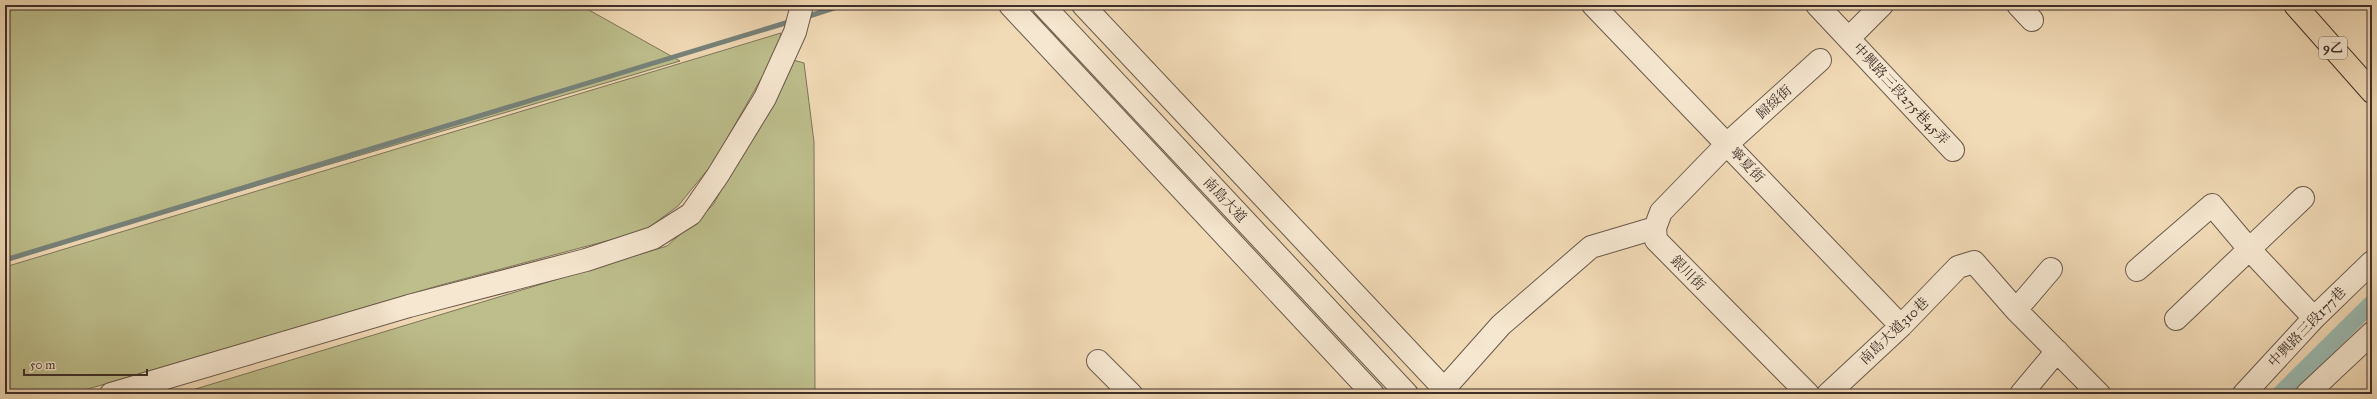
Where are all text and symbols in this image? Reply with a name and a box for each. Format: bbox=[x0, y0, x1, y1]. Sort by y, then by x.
road number: 9乙 bbox=[2319, 37, 2347, 59]
street label: 中興路三段275巷45弄 bbox=[1849, 40, 1953, 148]
street label: 歸綏街 bbox=[1753, 82, 1795, 122]
street label: 寧夏街 bbox=[1726, 144, 1768, 186]
street label: 南島大道 bbox=[1200, 174, 1250, 226]
street label: 銀川街 bbox=[1667, 252, 1709, 294]
street label: 中興路三段177巷 bbox=[2265, 284, 2349, 370]
street label: 南島大道310巷 bbox=[1856, 294, 1932, 368]
scale bar bbox=[24, 351, 147, 377]
text: 50 m bbox=[30, 358, 55, 372]

